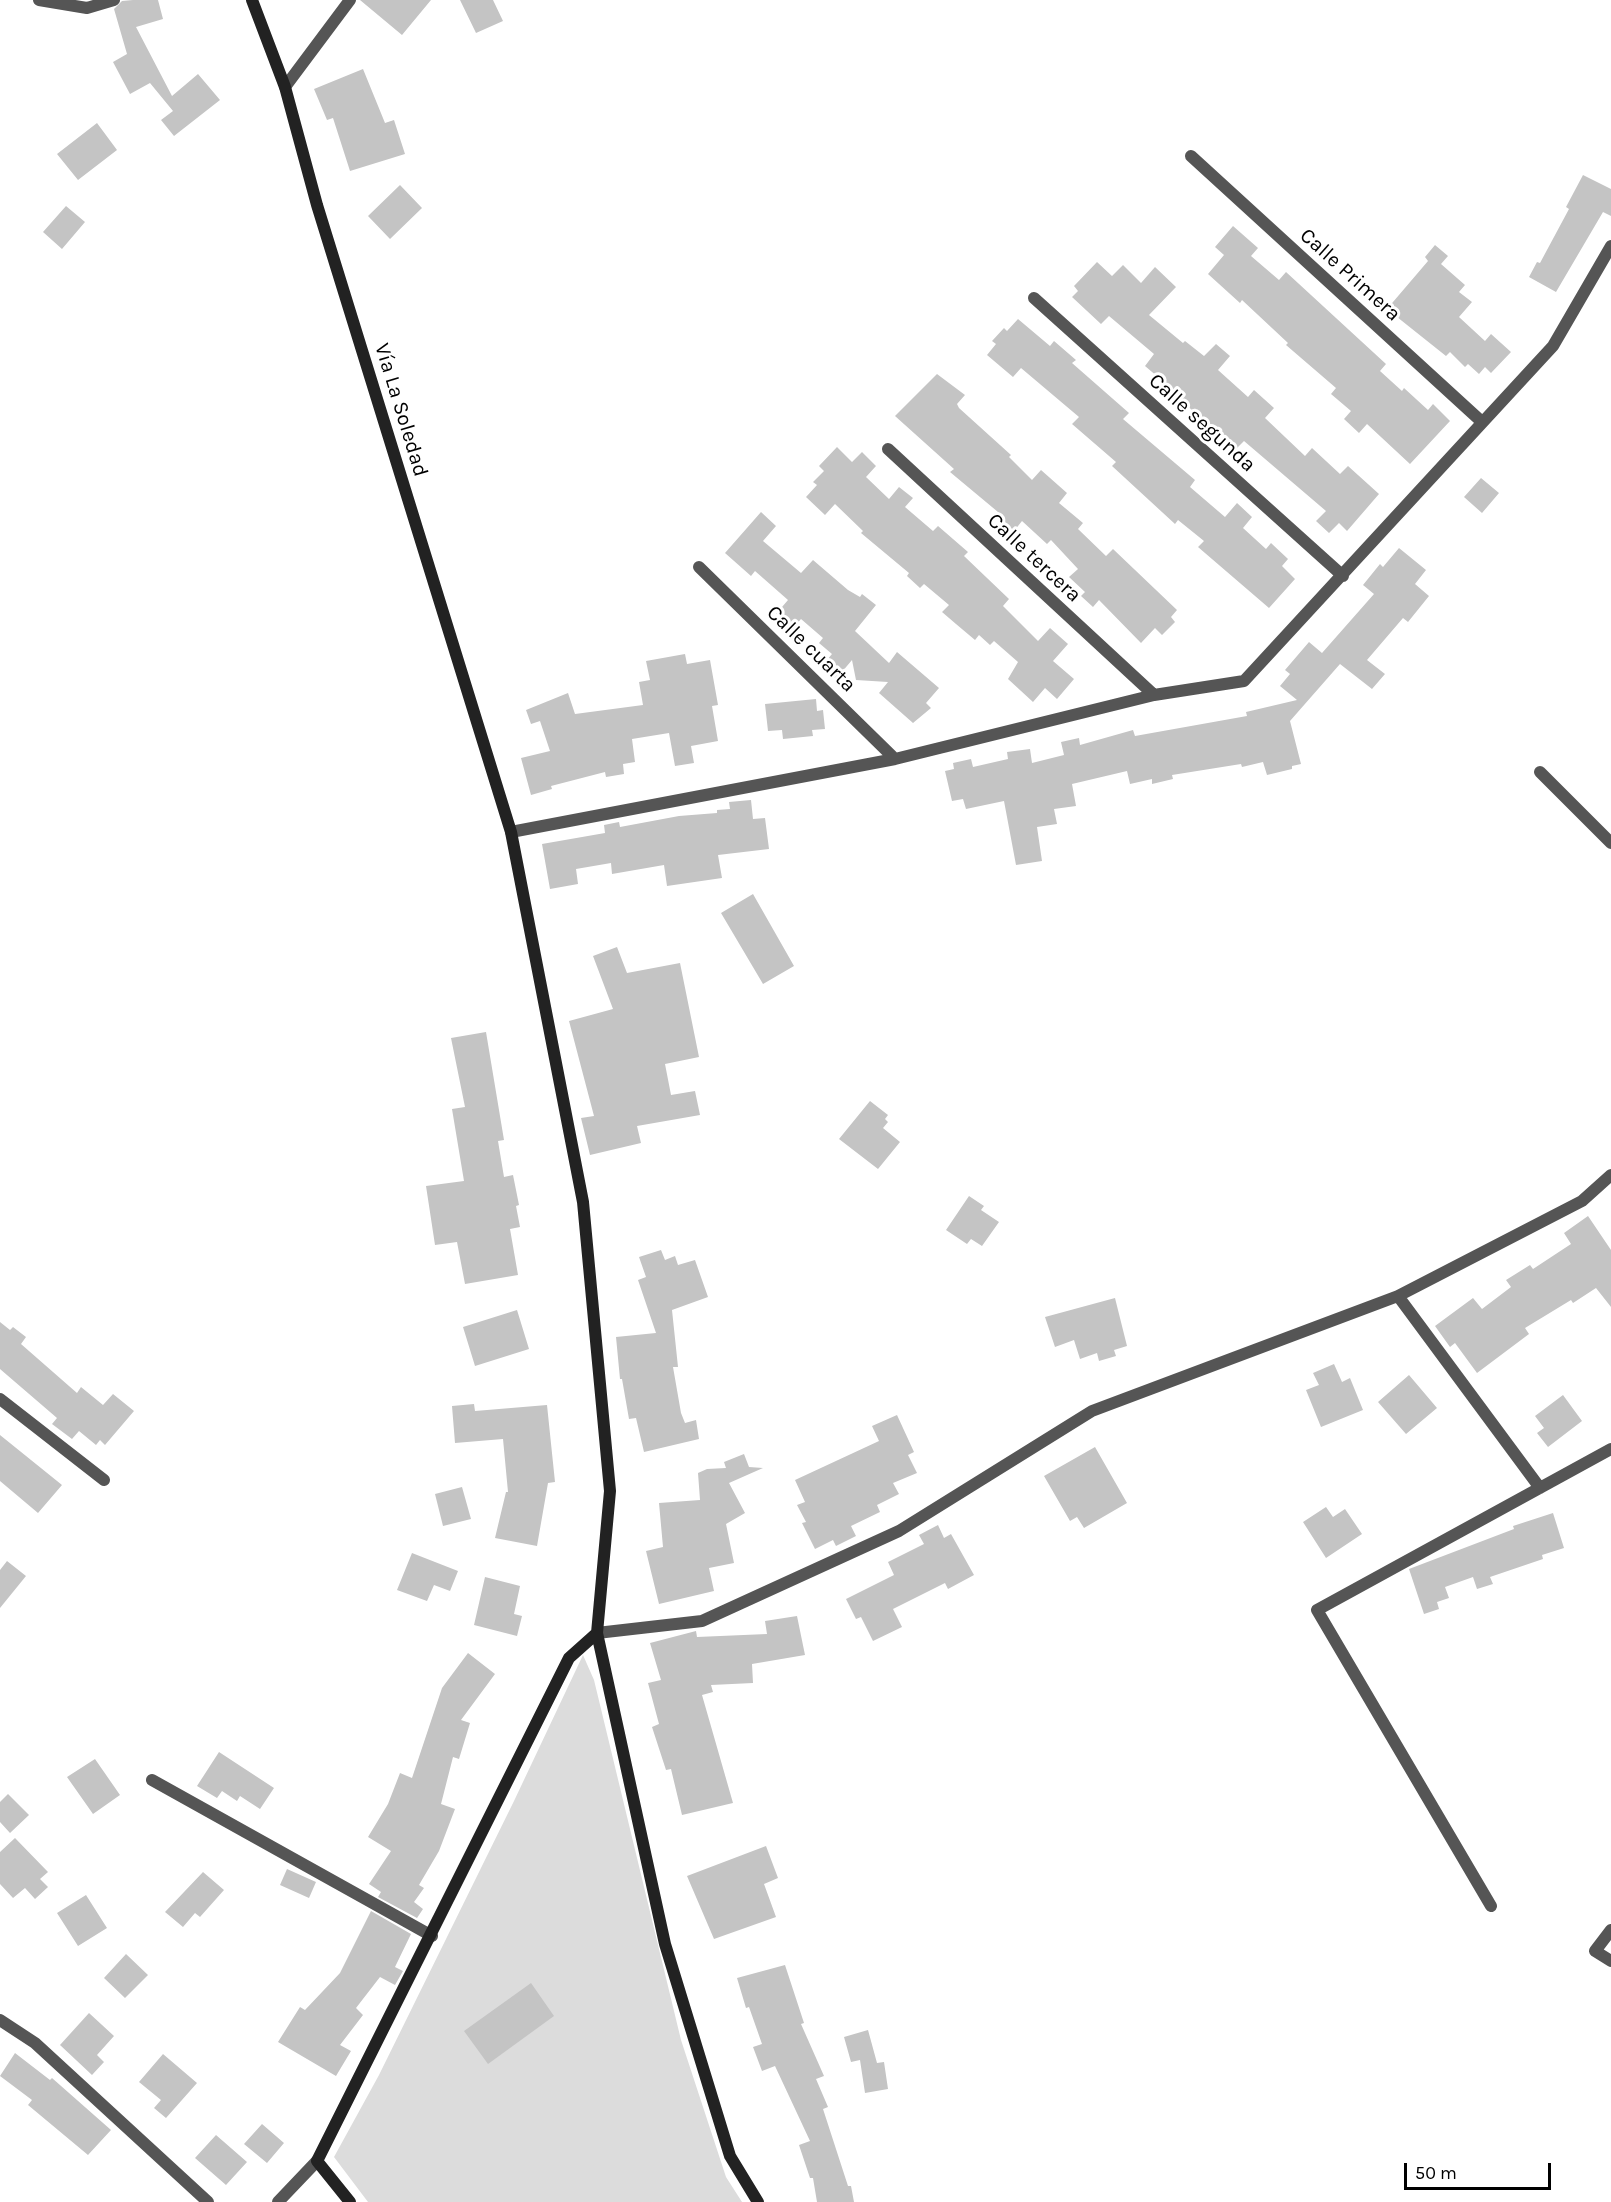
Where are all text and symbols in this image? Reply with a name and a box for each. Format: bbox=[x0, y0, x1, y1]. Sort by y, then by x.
street label: Calle Primera bbox=[1294, 223, 1406, 327]
street label: Vía La Soledad bbox=[369, 340, 433, 480]
street label: Calle segunda bbox=[1143, 368, 1261, 478]
street label: Calle tercera bbox=[982, 508, 1086, 608]
street label: Calle cuarta bbox=[761, 600, 861, 698]
scale bar bbox=[1407, 2151, 1554, 2189]
text: 50 m bbox=[1415, 2162, 1457, 2184]

